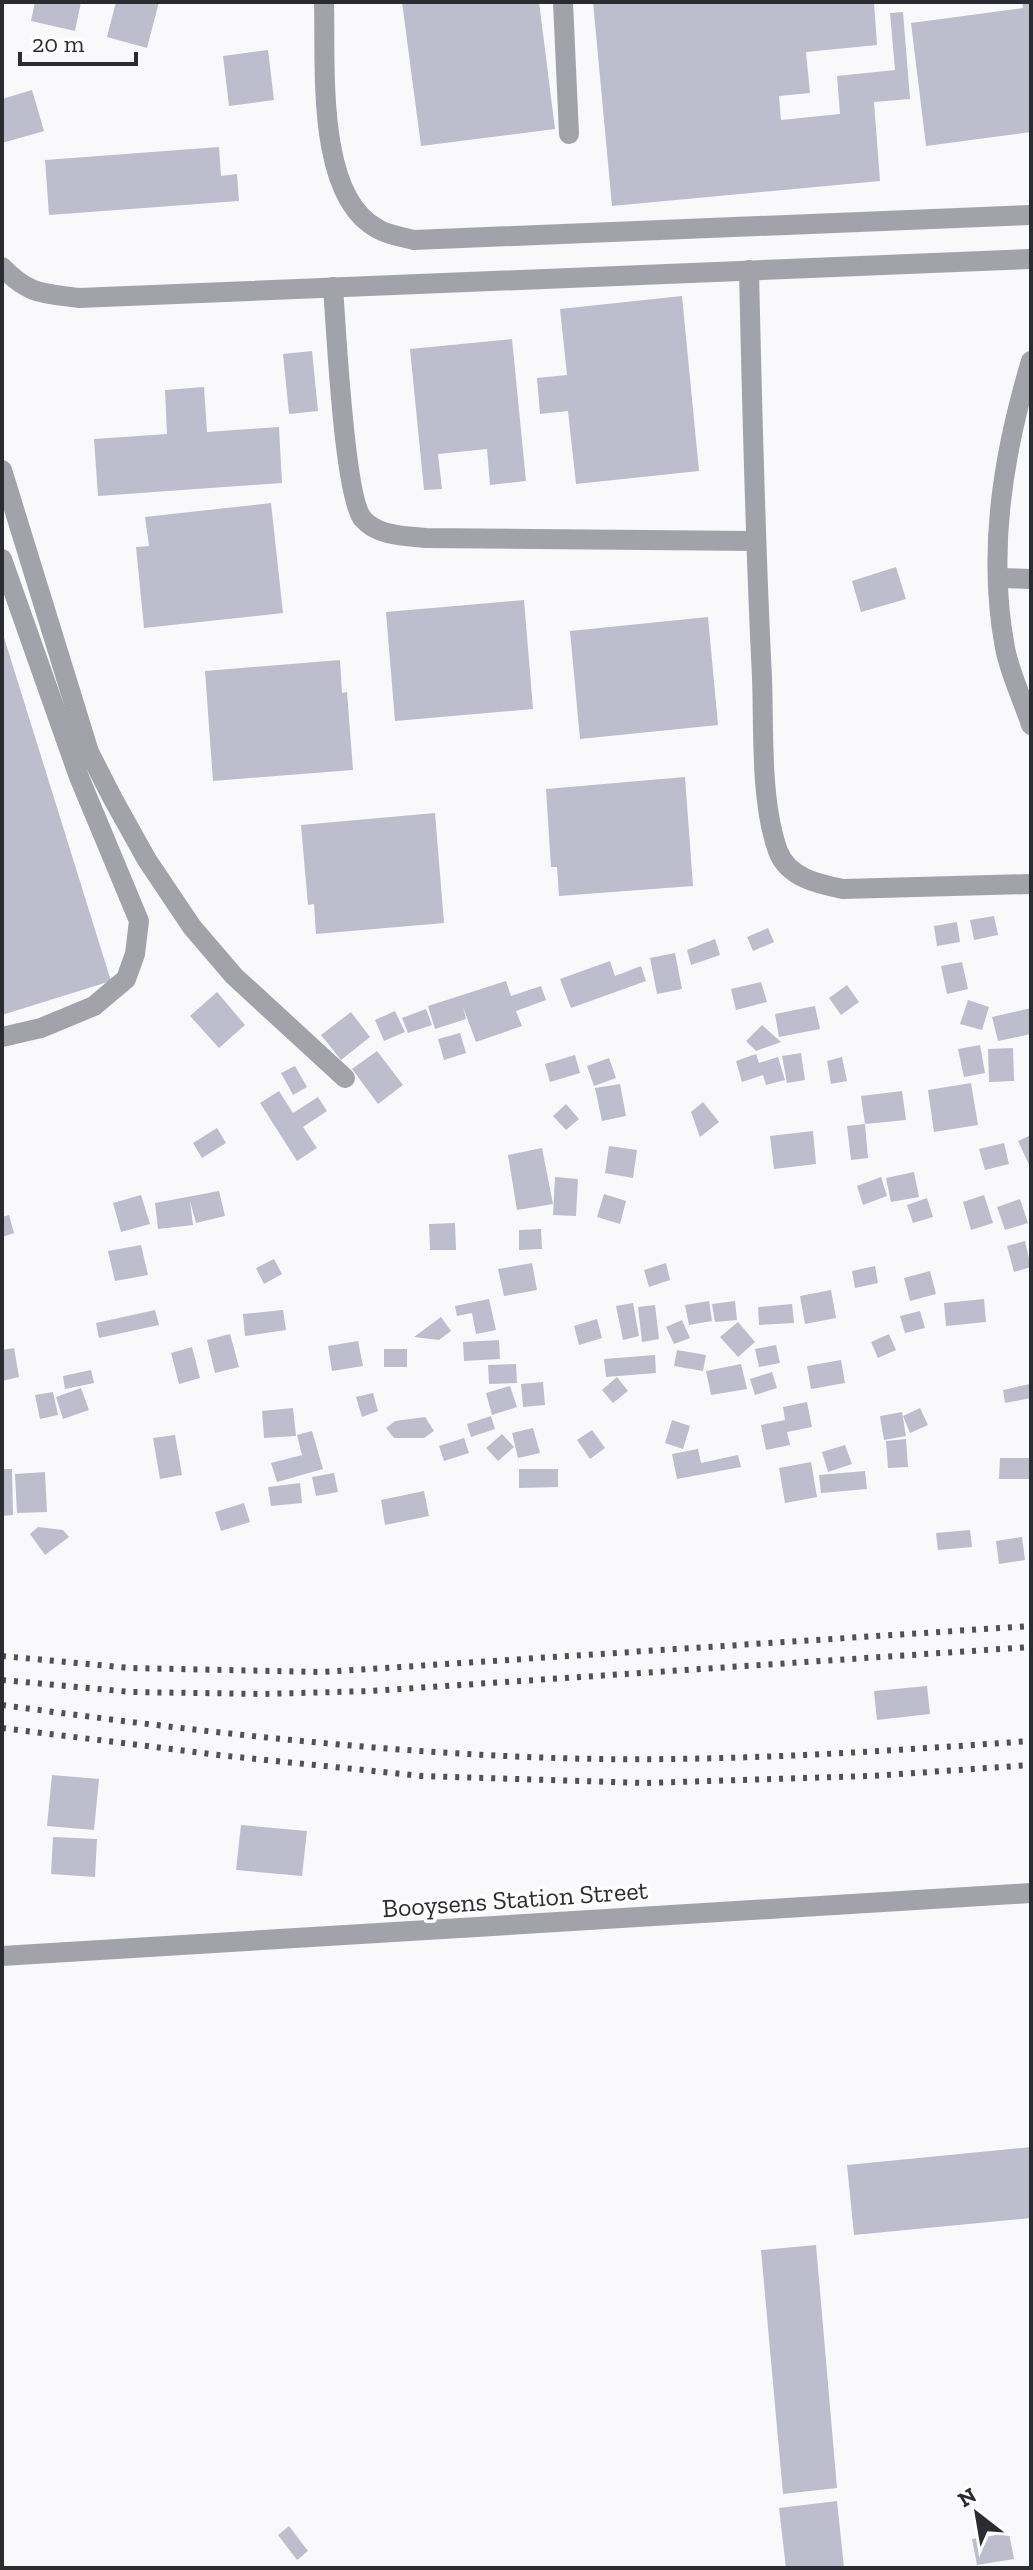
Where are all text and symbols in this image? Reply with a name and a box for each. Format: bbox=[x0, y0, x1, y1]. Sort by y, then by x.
scale bar bbox=[20, 16, 136, 66]
text: 20 m bbox=[32, 29, 85, 58]
street label: Booysens Station Street bbox=[381, 1874, 649, 1924]
north arrow bbox=[937, 2474, 1017, 2554]
text: N bbox=[953, 2481, 981, 2513]

